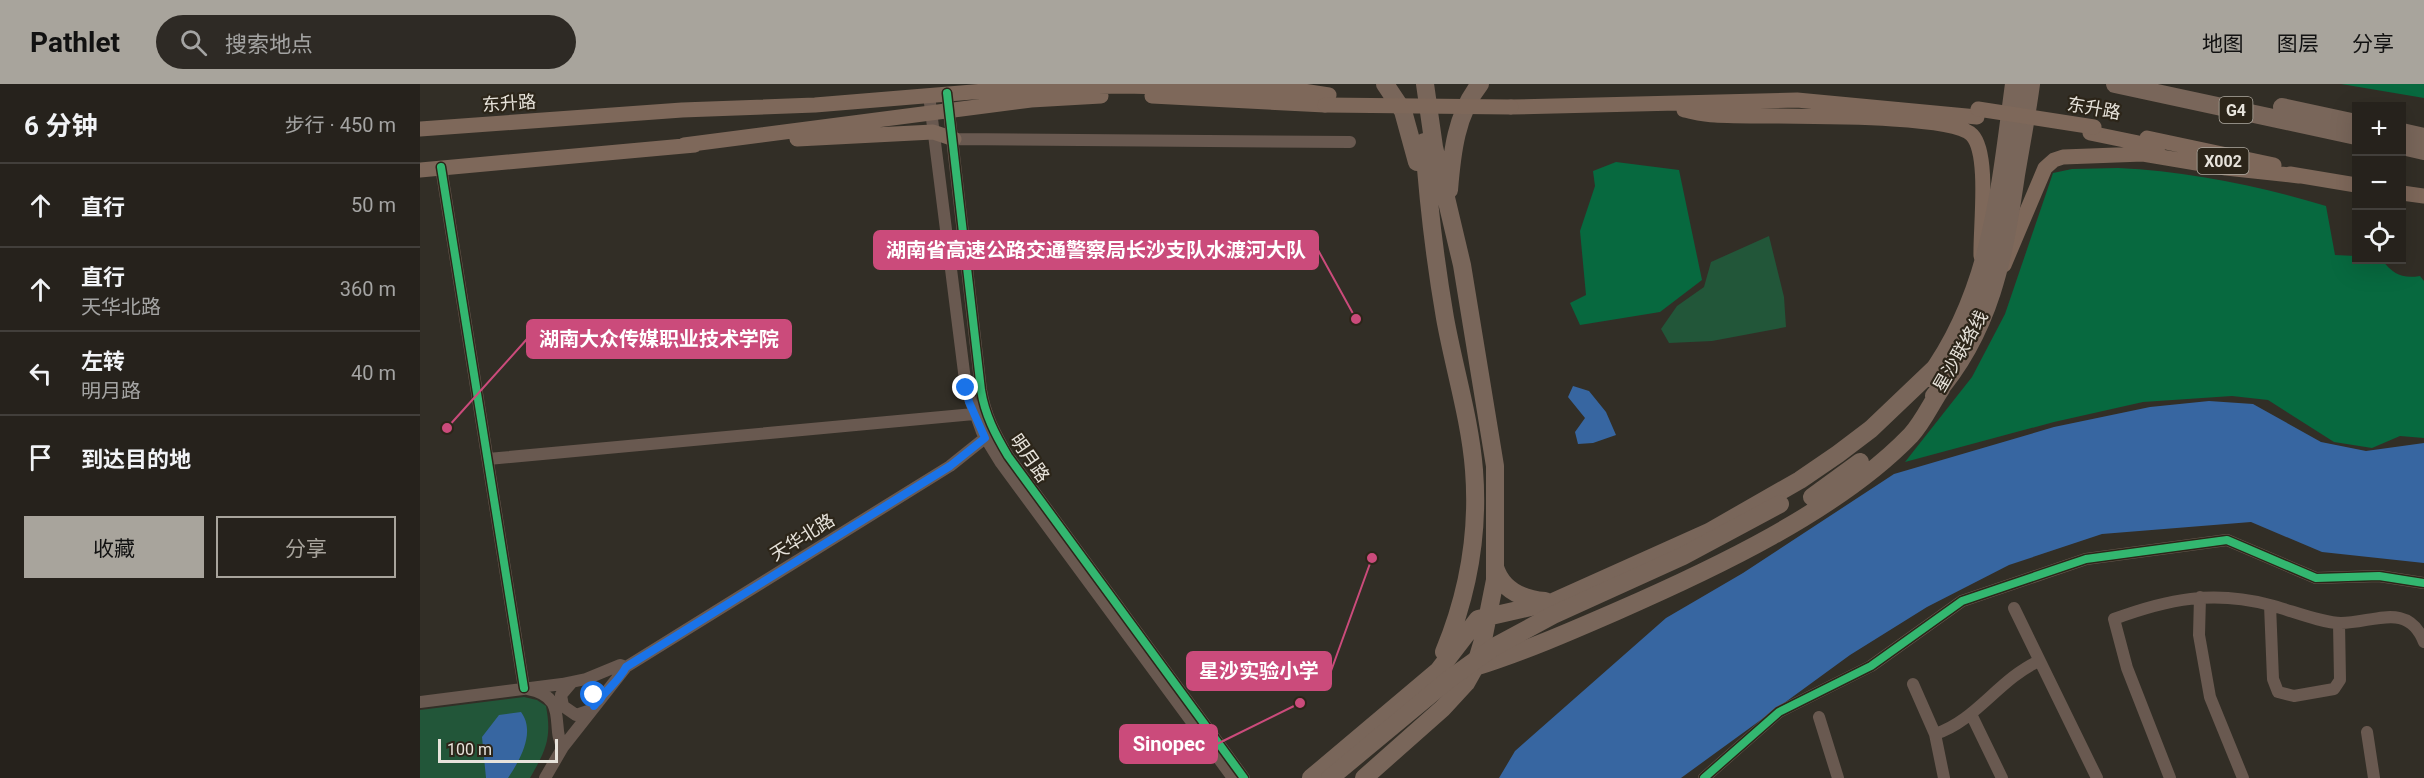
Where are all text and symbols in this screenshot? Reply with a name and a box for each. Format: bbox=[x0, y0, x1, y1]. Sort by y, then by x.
search box bbox=[156, 15, 576, 69]
text: Pathlet bbox=[30, 26, 120, 59]
icon: search bbox=[177, 26, 210, 59]
text: 搜索地点 bbox=[225, 32, 313, 57]
text: 地图 bbox=[2202, 32, 2244, 56]
text: 图层 bbox=[2277, 32, 2319, 56]
text: 分享 bbox=[2352, 32, 2394, 56]
street label: 东升路 bbox=[481, 91, 537, 115]
street label: 东升路 bbox=[2066, 93, 2122, 123]
road number: G4 bbox=[2220, 97, 2252, 123]
map controls bbox=[2352, 102, 2406, 264]
button: + bbox=[2352, 102, 2406, 156]
text: 6 分钟 bbox=[24, 111, 97, 141]
text: 步行 · 450 m bbox=[285, 113, 396, 137]
road number: X002 bbox=[2198, 148, 2248, 174]
button: − bbox=[2352, 156, 2406, 210]
icon: ahead bbox=[24, 189, 57, 222]
text: 50 m bbox=[351, 193, 396, 217]
text: 直行 bbox=[81, 195, 125, 220]
button: locate bbox=[2352, 210, 2406, 264]
callout: 湖南省高速公路交通警察局长沙支队水渡河大队 bbox=[874, 231, 1318, 269]
text: 湖南省高速公路交通警察局长沙支队水渡河大队 bbox=[886, 238, 1306, 262]
text: 直行 bbox=[81, 265, 125, 290]
icon: ahead bbox=[24, 273, 57, 306]
text: 360 m bbox=[340, 277, 396, 301]
text: 天华北路 bbox=[81, 295, 161, 319]
street label: 星沙联络线 bbox=[1928, 307, 1992, 395]
callout: 湖南大众传媒职业技术学院 bbox=[527, 320, 791, 358]
text: 湖南大众传媒职业技术学院 bbox=[539, 327, 779, 351]
text: 左转 bbox=[81, 349, 125, 374]
icon: left bbox=[24, 357, 57, 390]
text: 40 m bbox=[351, 361, 396, 385]
route end bbox=[952, 374, 978, 400]
text: 明月路 bbox=[81, 379, 141, 403]
street label: 明月路 bbox=[1006, 430, 1054, 486]
icon: arrive bbox=[24, 441, 57, 474]
text: 到达目的地 bbox=[81, 447, 191, 472]
street label: 天华北路 bbox=[766, 509, 838, 565]
button: 收藏 bbox=[24, 516, 204, 578]
button: 分享 bbox=[216, 516, 396, 578]
callout: 星沙实验小学 bbox=[1187, 652, 1331, 690]
text: 星沙实验小学 bbox=[1199, 659, 1319, 683]
route start bbox=[580, 681, 606, 707]
callout: Sinopec bbox=[1120, 725, 1217, 763]
text: Sinopec bbox=[1133, 732, 1205, 756]
scale bar bbox=[438, 736, 558, 764]
text: 100 m bbox=[447, 740, 492, 759]

